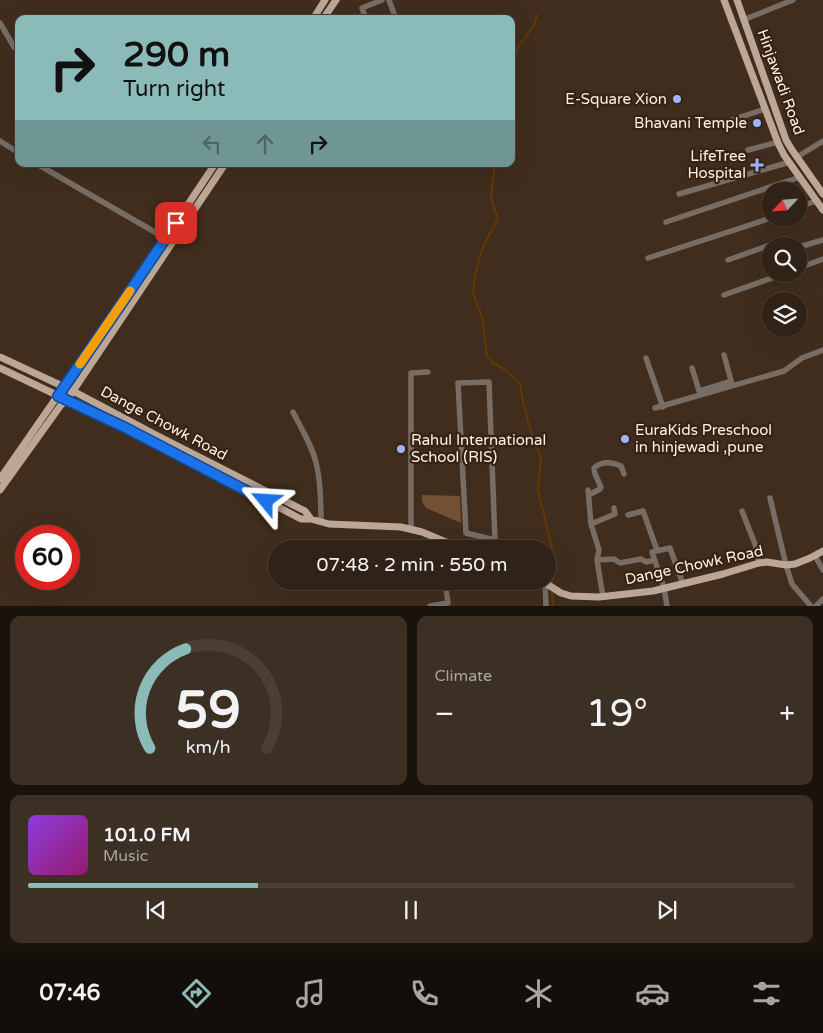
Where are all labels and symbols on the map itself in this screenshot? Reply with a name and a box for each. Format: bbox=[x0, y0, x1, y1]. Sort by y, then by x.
street label: Hinjawadi Road bbox=[754, 27, 808, 137]
place label: E-Square Xion bbox=[565, 90, 667, 108]
marker: E-Square Xion bbox=[671, 93, 683, 105]
place label: Bhavani Temple bbox=[634, 114, 747, 132]
marker: Bhavani Temple bbox=[751, 117, 763, 129]
place label: LifeTree Hospital bbox=[687, 147, 746, 182]
marker: LifeTree Hospital bbox=[750, 158, 764, 172]
north arrow bbox=[762, 182, 808, 228]
pin bbox=[155, 202, 197, 244]
street label: Dange Chowk Road bbox=[98, 382, 230, 464]
place label: EuraKids Preschool in hinjewadi ,pune bbox=[635, 421, 772, 456]
place label: Rahul International School (RIS) bbox=[411, 431, 546, 466]
marker: EuraKids Preschool in hinjewadi ,pune bbox=[619, 433, 631, 445]
marker: Rahul International School (RIS) bbox=[395, 443, 407, 455]
position arrow bbox=[239, 474, 291, 526]
speed limit sign: 60 bbox=[15, 525, 80, 590]
street label: Dange Chowk Road bbox=[623, 542, 765, 588]

